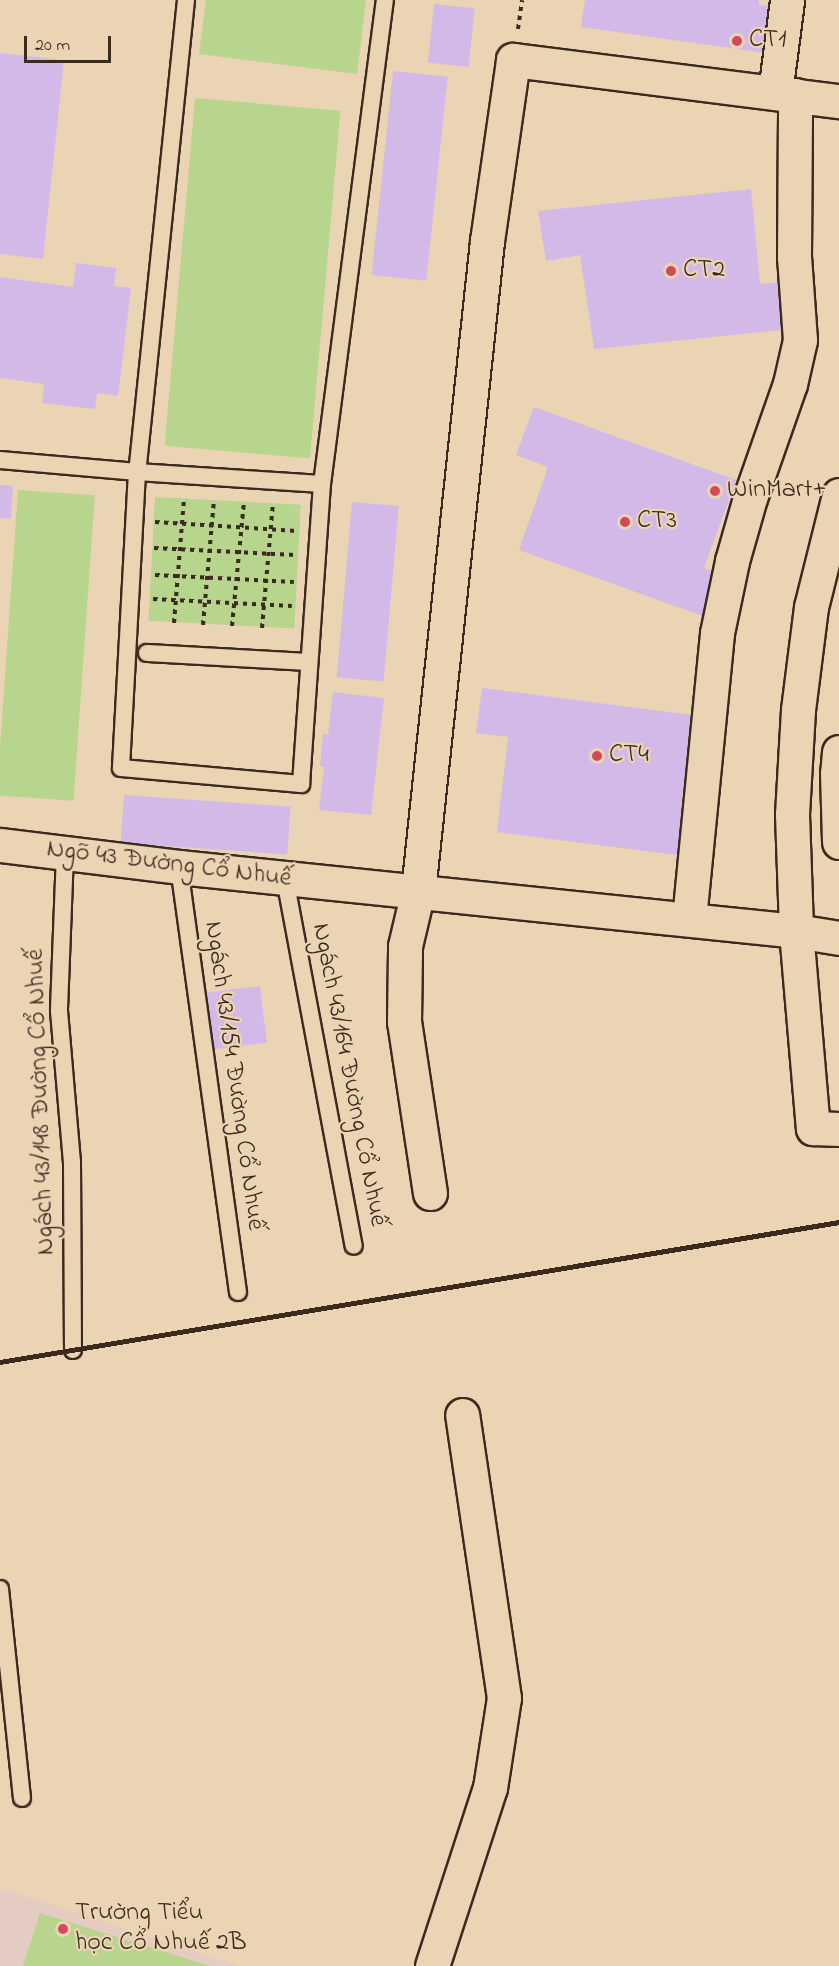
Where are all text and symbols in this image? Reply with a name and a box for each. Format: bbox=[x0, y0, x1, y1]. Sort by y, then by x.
scale bar bbox=[27, 24, 114, 62]
place label: CT1 bbox=[749, 25, 786, 57]
text: 20 m bbox=[35, 33, 70, 59]
marker: CT1 bbox=[730, 34, 744, 48]
place label: CT2 bbox=[683, 255, 725, 287]
marker: CT2 bbox=[664, 264, 678, 278]
place label: WinMart+ bbox=[727, 475, 826, 507]
marker: WinMart+ bbox=[708, 484, 722, 498]
place label: CT3 bbox=[637, 506, 677, 538]
marker: CT3 bbox=[618, 515, 632, 529]
place label: CT4 bbox=[609, 740, 649, 772]
marker: CT4 bbox=[590, 749, 604, 763]
street label: Ngõ 43 Đường Cổ Nhuế bbox=[45, 835, 293, 895]
street label: Ngách 43/154 Đường Cổ Nhuế bbox=[196, 919, 270, 1233]
street label: Ngách 43/164 Đường Cổ Nhuế bbox=[303, 921, 393, 1229]
street label: Ngách 43/148 Đường Cổ Nhuế bbox=[21, 948, 63, 1256]
place label: Trường Tiểu học Cổ Nhuế 2B bbox=[75, 1898, 246, 1960]
marker: Trường Tiểu học Cổ Nhuế 2B bbox=[56, 1922, 70, 1936]

